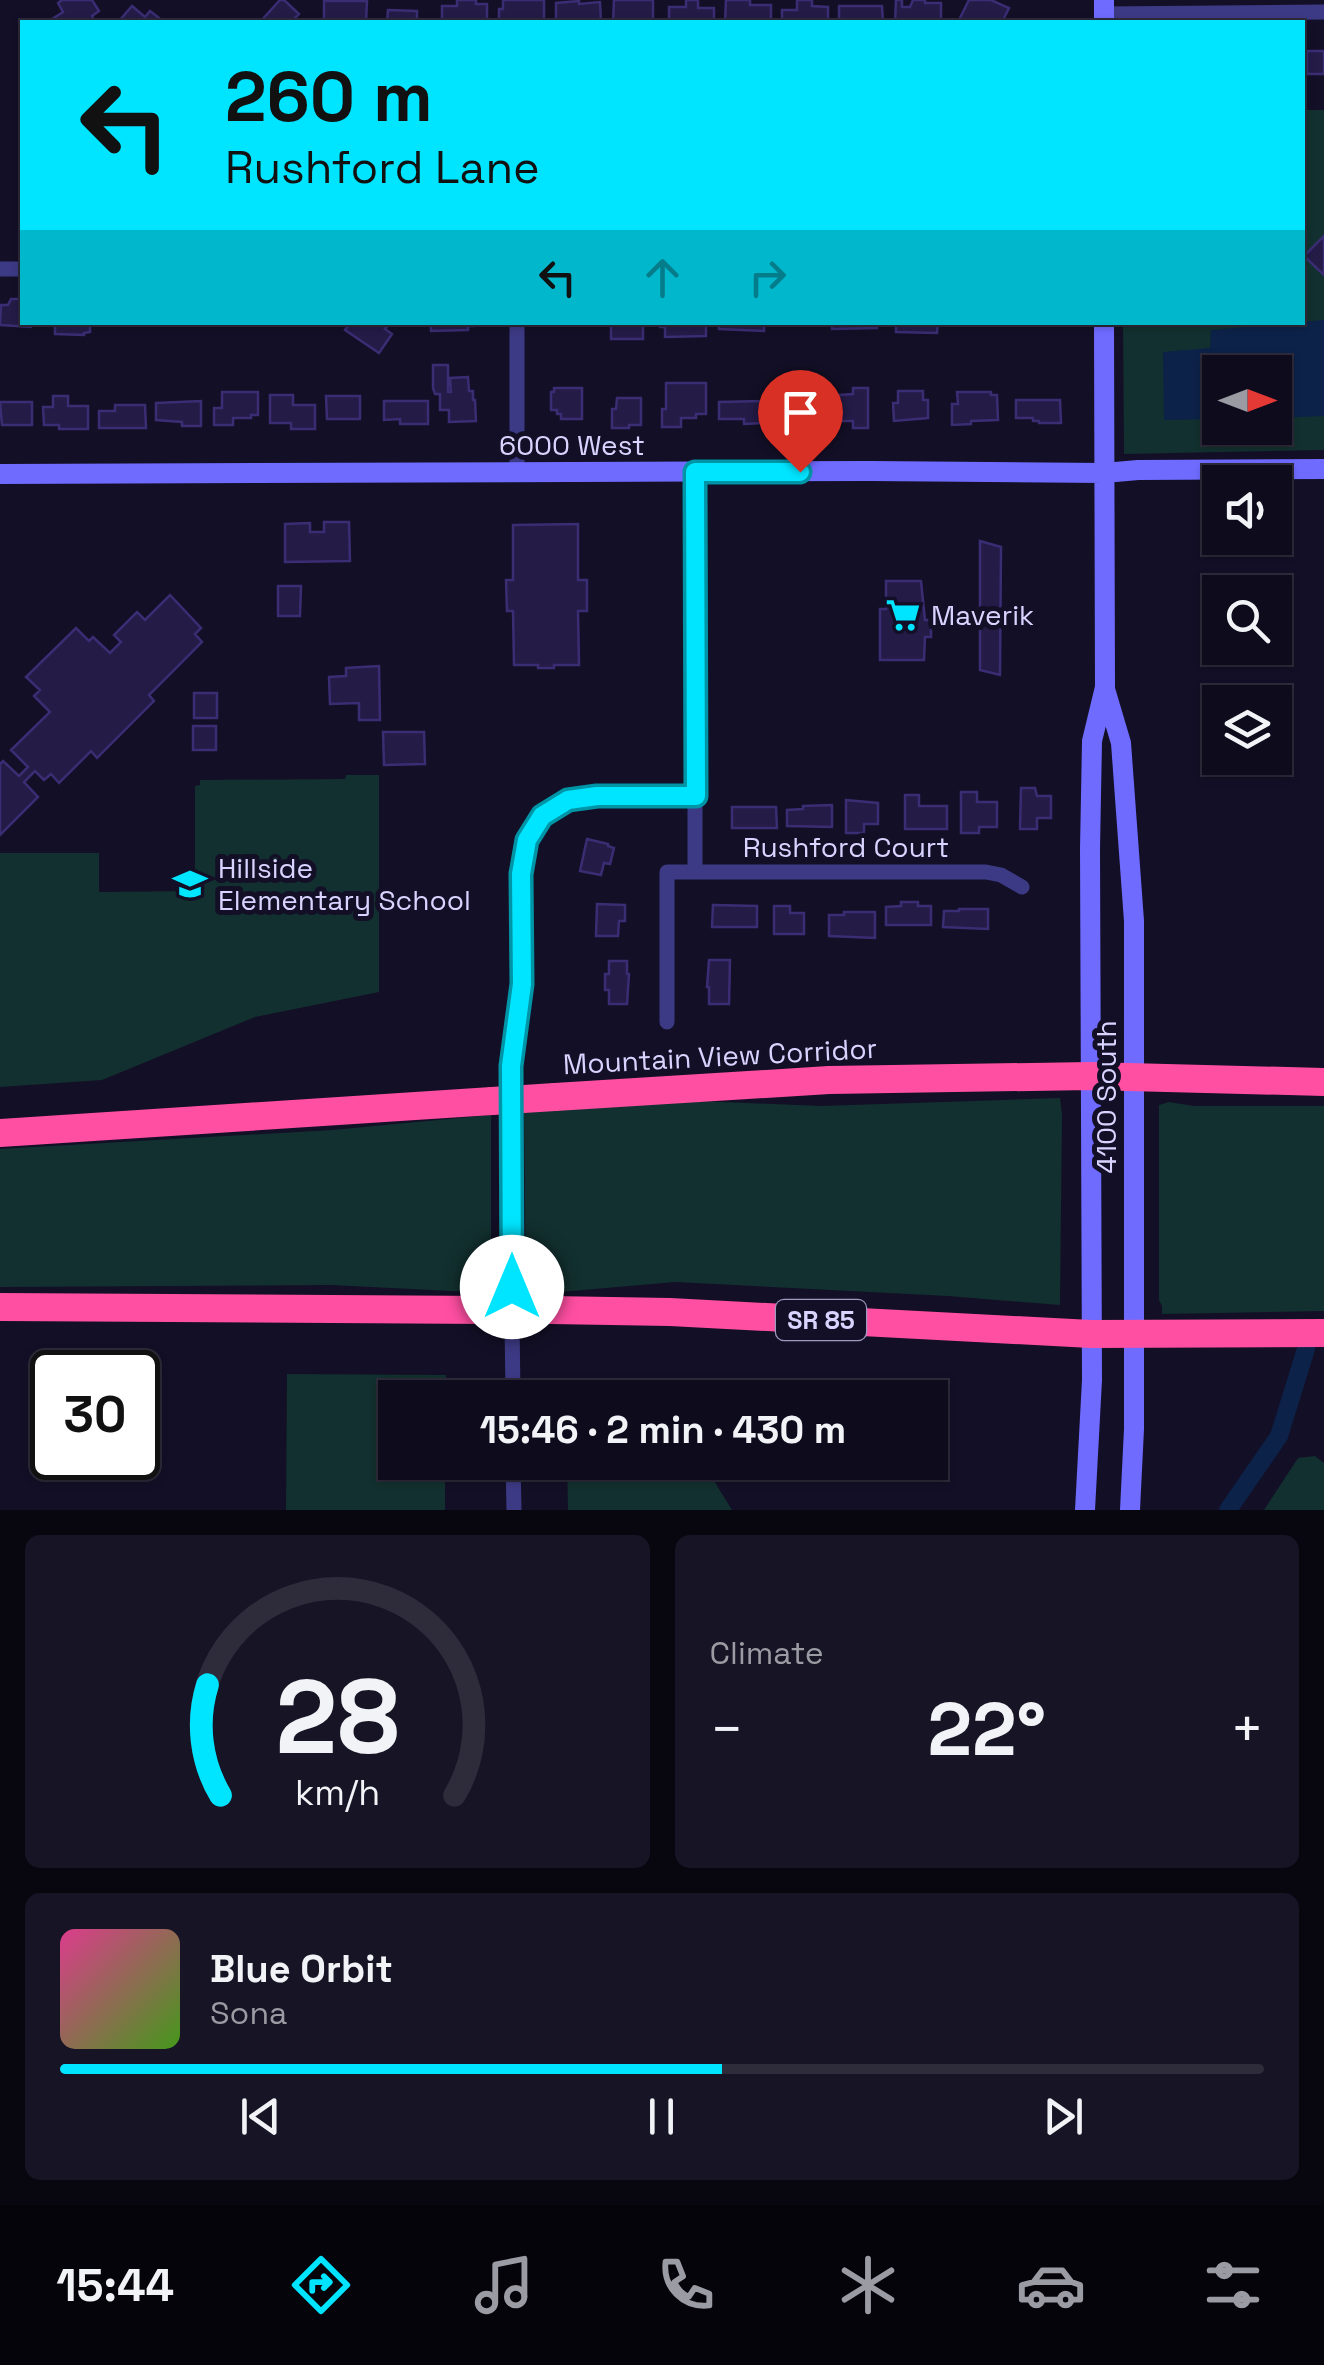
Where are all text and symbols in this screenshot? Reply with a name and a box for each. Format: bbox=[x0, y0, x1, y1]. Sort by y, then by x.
text: 260 m bbox=[225, 52, 433, 141]
icon: left bbox=[60, 60, 190, 190]
text: Rushford Lane bbox=[225, 139, 540, 196]
icon: left bbox=[530, 250, 585, 305]
icon: ahead bbox=[635, 250, 690, 305]
icon: right bbox=[740, 250, 795, 305]
north arrow bbox=[1202, 355, 1292, 445]
map controls bbox=[1202, 355, 1292, 775]
pin bbox=[758, 370, 843, 473]
icon: arrive bbox=[773, 385, 828, 440]
street label: 6000 West bbox=[499, 427, 645, 463]
button: sound bbox=[1202, 465, 1292, 555]
button: search bbox=[1202, 575, 1292, 665]
supermarket icon: Maverik bbox=[884, 596, 922, 634]
place label: Maverik bbox=[931, 597, 1034, 633]
button: layers bbox=[1202, 685, 1292, 775]
street label: Rushford Court bbox=[743, 829, 949, 865]
place label: Hillside Elementary School bbox=[218, 850, 471, 918]
school or university icon: Hillside Elementary School bbox=[171, 865, 209, 903]
street label: 4100 South bbox=[1088, 1020, 1124, 1174]
street label: Mountain View Corridor bbox=[562, 1030, 878, 1082]
position arrow bbox=[460, 1235, 564, 1339]
road number: SR 85 bbox=[776, 1300, 866, 1340]
speed limit sign: 30 bbox=[30, 1350, 160, 1480]
text: 15:46 · 2 min · 430 m bbox=[480, 1406, 846, 1454]
text: Climate bbox=[710, 1633, 824, 1673]
text: 28 bbox=[275, 1651, 399, 1783]
text: 22° bbox=[927, 1681, 1046, 1777]
text: − bbox=[710, 1694, 744, 1764]
text: + bbox=[1230, 1694, 1264, 1764]
text: km/h bbox=[295, 1770, 380, 1815]
text: Blue Orbit bbox=[210, 1945, 393, 1993]
text: Sona bbox=[210, 1993, 287, 2033]
icon: previous bbox=[233, 2089, 288, 2144]
icon: pause bbox=[634, 2089, 689, 2144]
icon: next bbox=[1036, 2089, 1091, 2144]
icon: directions bbox=[286, 2250, 356, 2320]
icon: music bbox=[469, 2250, 539, 2320]
icon: phone bbox=[651, 2250, 721, 2320]
icon: climate bbox=[833, 2250, 903, 2320]
icon: car bbox=[1016, 2250, 1086, 2320]
icon: filters bbox=[1198, 2250, 1268, 2320]
text: 15:44 bbox=[56, 2257, 174, 2314]

